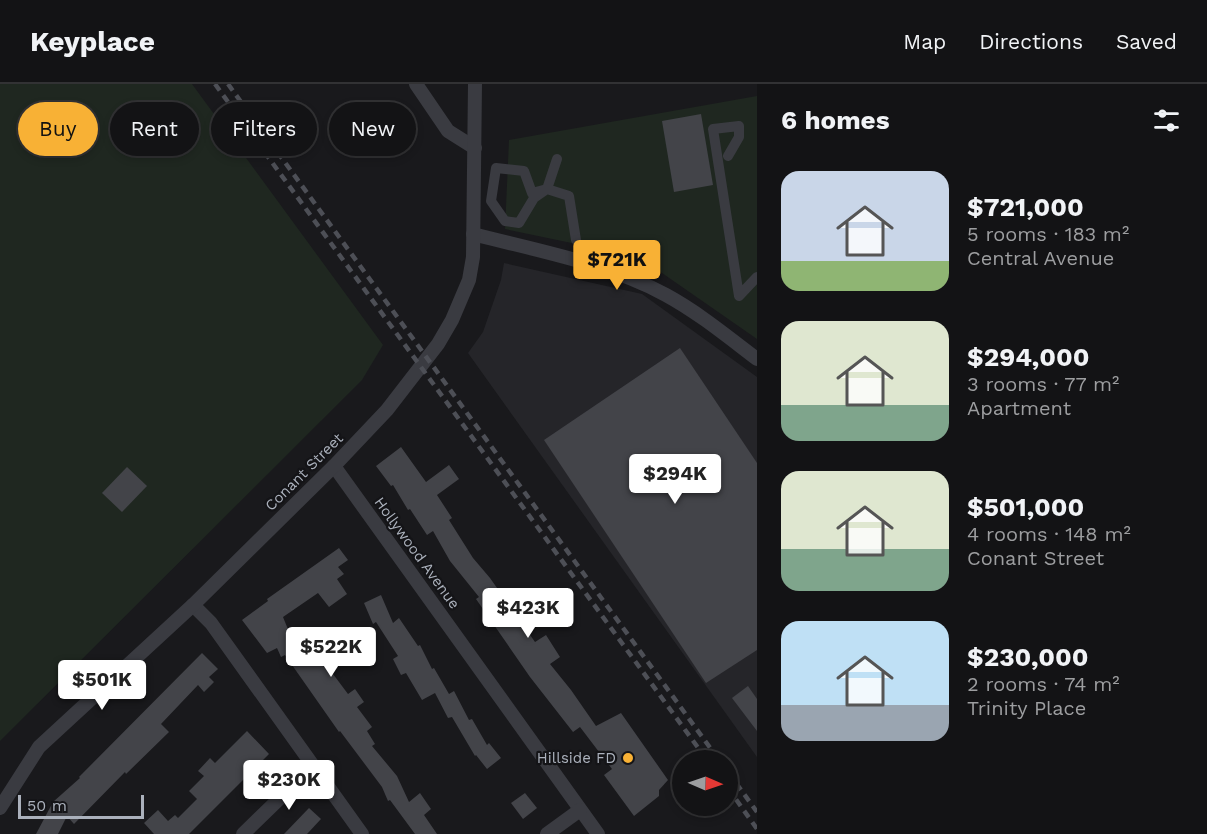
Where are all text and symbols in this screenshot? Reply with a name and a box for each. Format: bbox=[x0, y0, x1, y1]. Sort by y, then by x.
text: Keyplace bbox=[30, 25, 155, 58]
text: Map bbox=[903, 29, 946, 54]
text: Directions bbox=[979, 29, 1083, 54]
text: Saved bbox=[1116, 29, 1177, 54]
chip: Buy bbox=[18, 102, 98, 156]
chip: Rent bbox=[110, 102, 199, 156]
chip: Filters bbox=[211, 102, 317, 156]
chip: New bbox=[329, 102, 416, 156]
icon: filters bbox=[1150, 104, 1183, 137]
text: 6 homes bbox=[781, 105, 890, 135]
text: $721,000 bbox=[967, 192, 1084, 222]
icon: home bbox=[829, 195, 901, 267]
text: 5 rooms · 183 m² bbox=[967, 222, 1129, 246]
pin: $721K bbox=[575, 240, 659, 291]
text: Central Avenue bbox=[967, 246, 1114, 270]
text: $721K bbox=[587, 247, 647, 271]
text: $294,000 bbox=[967, 342, 1089, 372]
icon: home bbox=[829, 345, 901, 417]
text: 3 rooms · 77 m² bbox=[967, 372, 1119, 396]
text: Apartment bbox=[967, 396, 1071, 420]
street label: Conant Street bbox=[261, 429, 347, 515]
pin: $294K bbox=[633, 454, 717, 505]
text: $294K bbox=[643, 461, 707, 485]
text: $501,000 bbox=[967, 492, 1084, 522]
street label: Hollywood Avenue bbox=[370, 494, 464, 612]
icon: home bbox=[829, 495, 901, 567]
text: 4 rooms · 148 m² bbox=[967, 522, 1131, 546]
text: Conant Street bbox=[967, 546, 1104, 570]
pin: $423K bbox=[486, 588, 570, 639]
text: $423K bbox=[496, 595, 560, 619]
pin: $522K bbox=[289, 627, 373, 678]
text: $522K bbox=[300, 634, 362, 658]
text: $230,000 bbox=[967, 642, 1089, 672]
icon: home bbox=[829, 645, 901, 717]
pin: $501K bbox=[60, 660, 144, 711]
text: $501K bbox=[72, 667, 132, 691]
text: 2 rooms · 74 m² bbox=[967, 672, 1120, 696]
text: Trinity Place bbox=[967, 696, 1086, 720]
place label: Hillside FD bbox=[537, 749, 616, 767]
north arrow bbox=[672, 750, 738, 816]
map controls bbox=[672, 750, 738, 816]
marker: Hillside FD bbox=[621, 751, 635, 765]
pin: $230K bbox=[247, 760, 331, 811]
text: $230K bbox=[257, 767, 321, 791]
scale bar bbox=[18, 792, 144, 820]
text: 50 m bbox=[27, 796, 67, 815]

